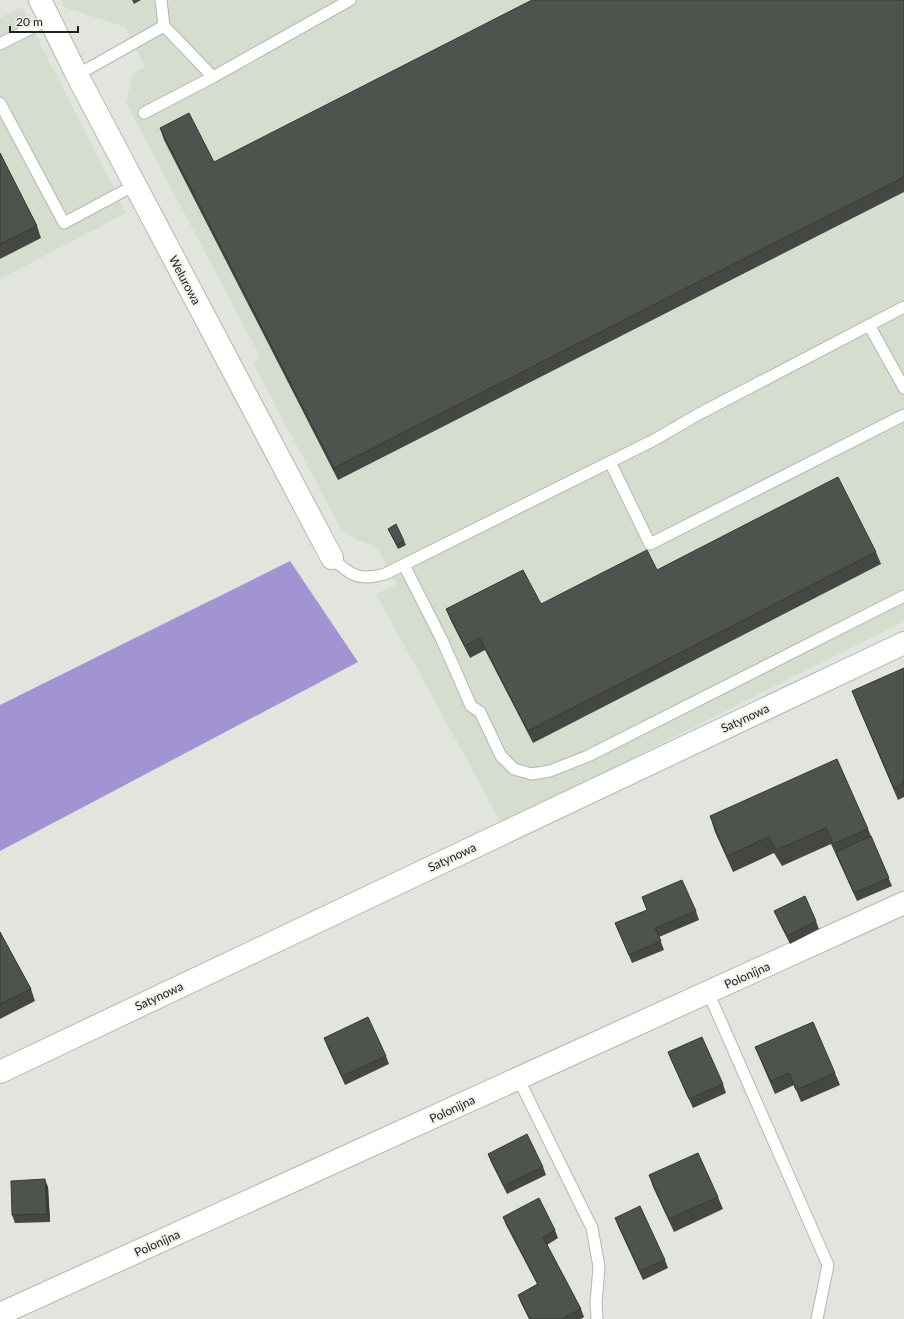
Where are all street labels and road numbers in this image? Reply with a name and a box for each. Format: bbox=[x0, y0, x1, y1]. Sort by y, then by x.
street label: Welurowa bbox=[166, 253, 204, 307]
street label: Satynowa bbox=[718, 700, 772, 736]
street label: Satynowa bbox=[425, 839, 479, 875]
street label: Polonijna bbox=[722, 958, 772, 992]
street label: Satynowa bbox=[132, 978, 186, 1014]
street label: Polonijna bbox=[427, 1092, 477, 1126]
street label: Polonijna bbox=[132, 1226, 182, 1260]

